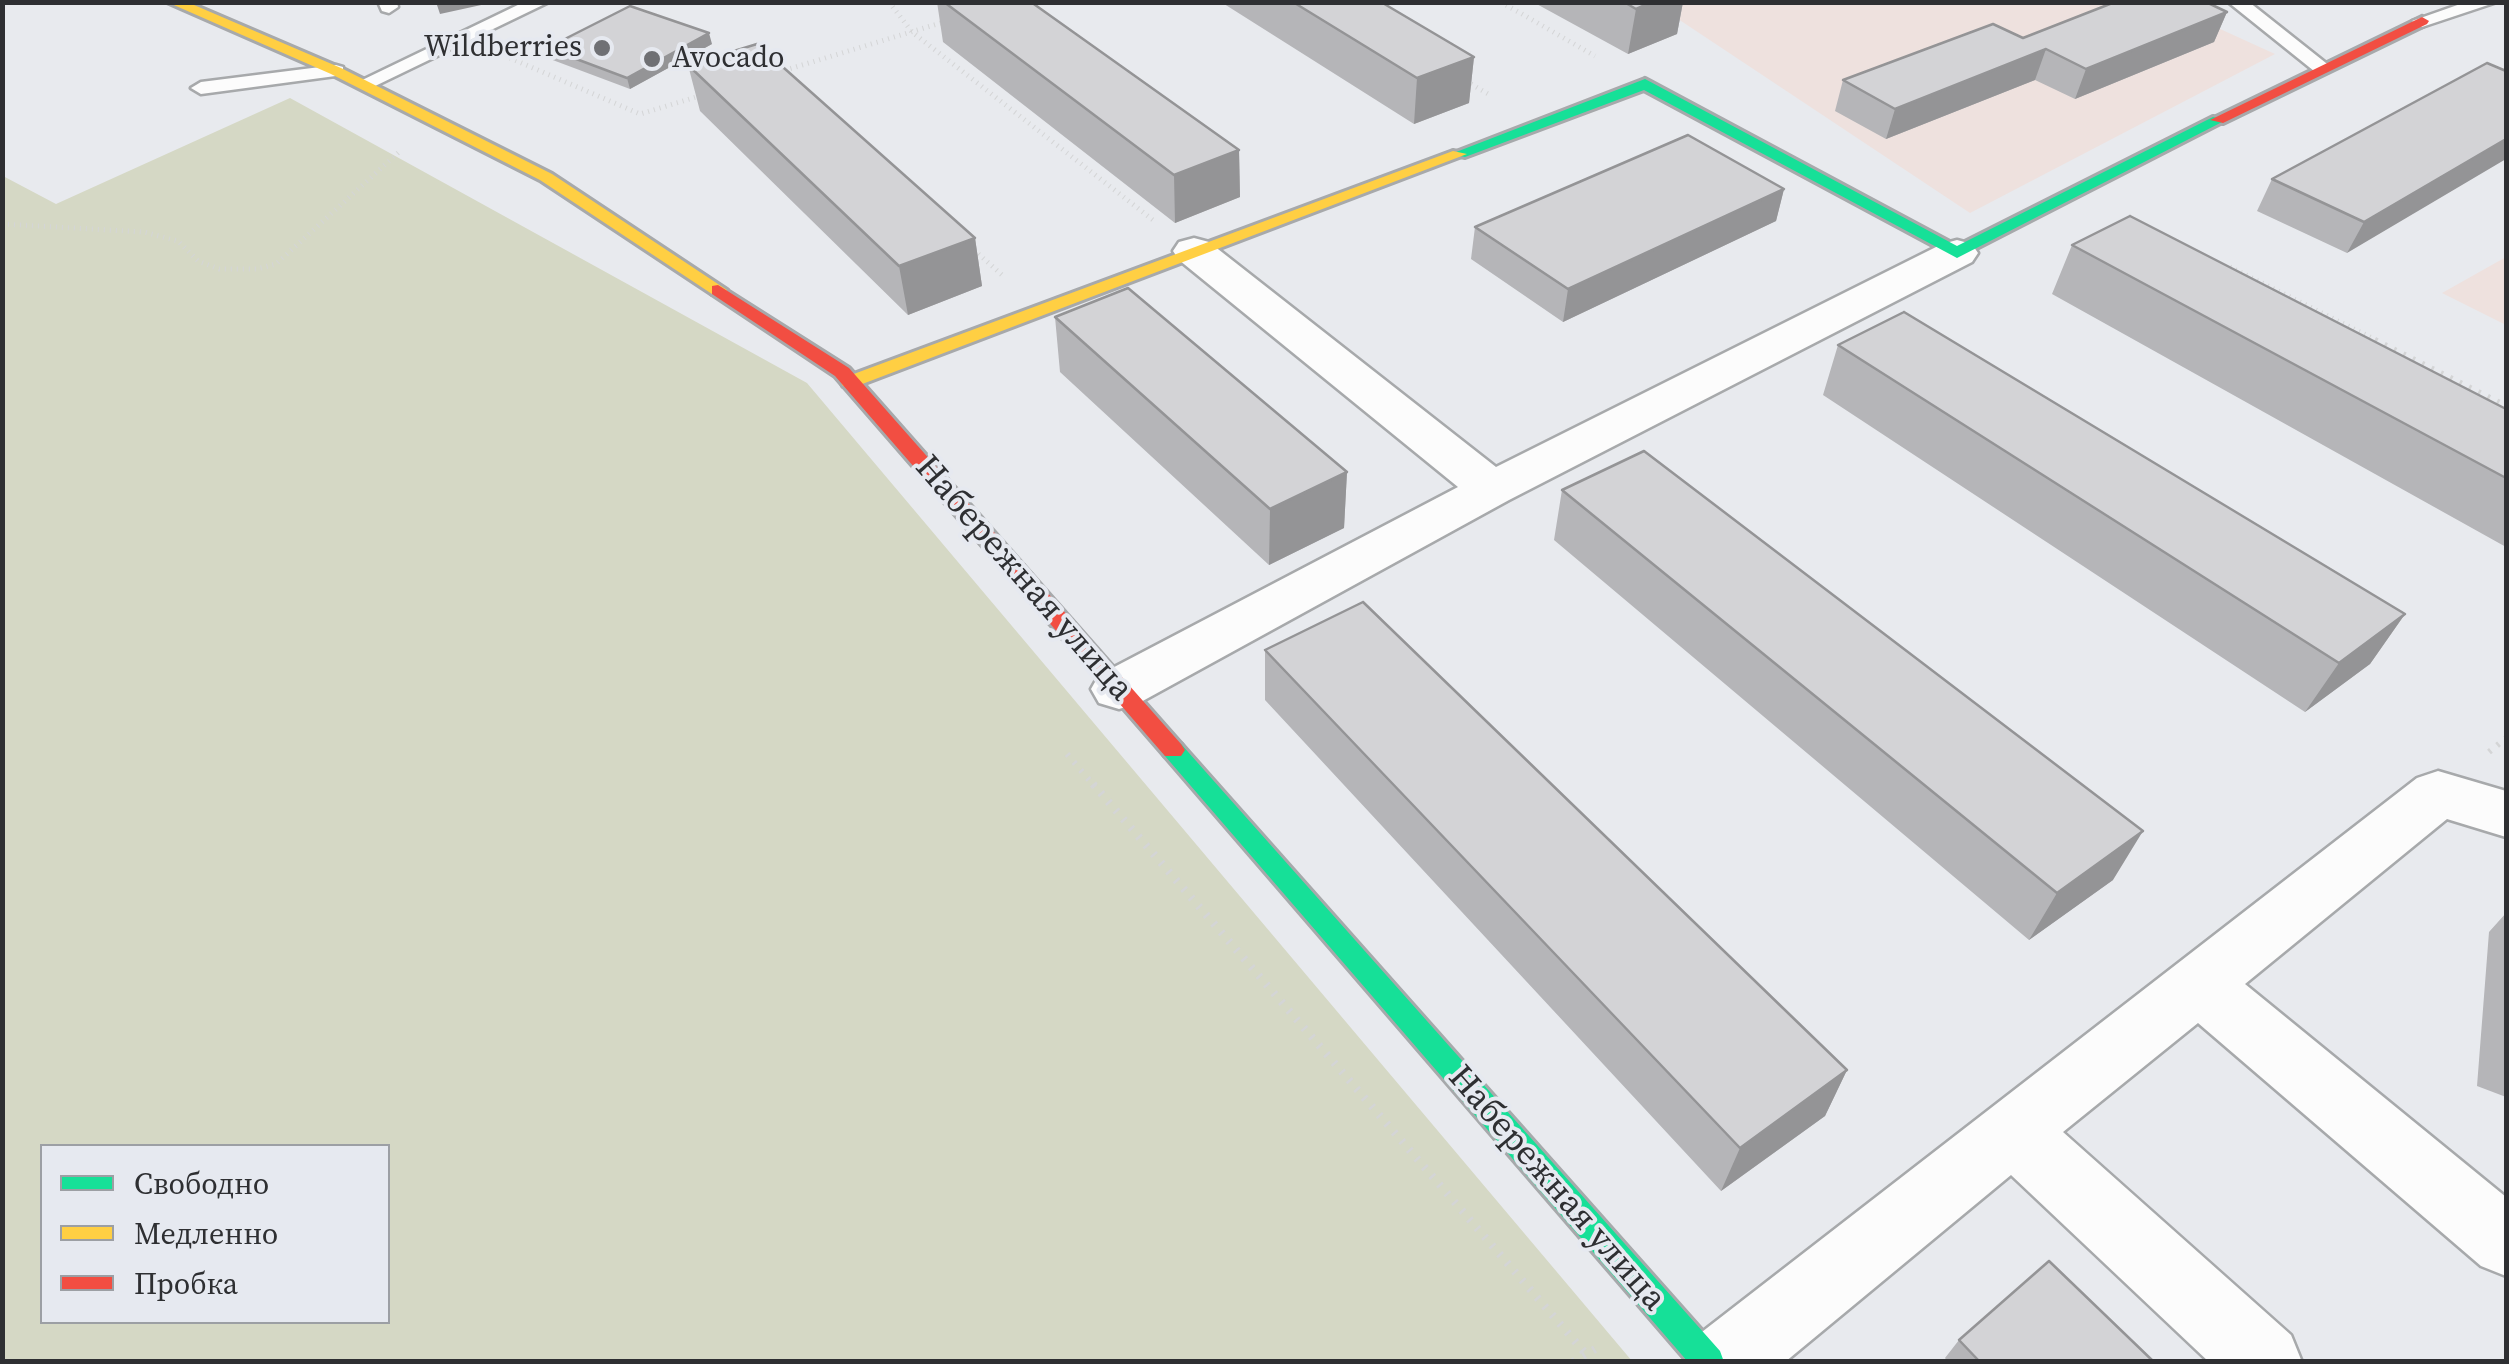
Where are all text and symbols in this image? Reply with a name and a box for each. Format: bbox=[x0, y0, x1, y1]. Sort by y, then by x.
place label: Wildberries bbox=[424, 30, 582, 66]
marker: Wildberries bbox=[591, 37, 613, 59]
place label: Avocado bbox=[672, 41, 785, 77]
marker: Avocado bbox=[641, 48, 663, 70]
street label: Набережная улица bbox=[905, 448, 1141, 710]
street label: Набережная улица bbox=[1438, 1058, 1674, 1320]
legend bbox=[40, 1144, 390, 1324]
text: Свободно bbox=[134, 1163, 269, 1204]
text: Медленно bbox=[134, 1213, 278, 1254]
text: Пробка bbox=[134, 1263, 238, 1304]

